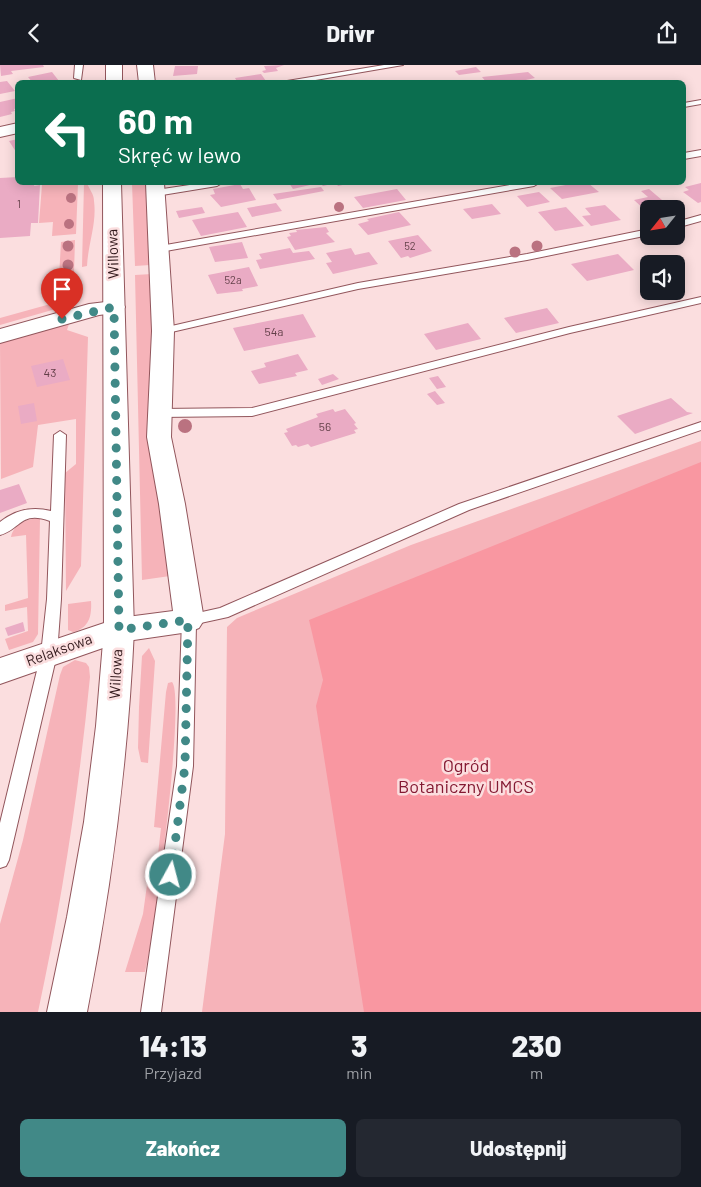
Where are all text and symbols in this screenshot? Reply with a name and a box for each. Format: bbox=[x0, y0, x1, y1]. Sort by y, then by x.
icon: back bbox=[20, 19, 48, 47]
icon: share bbox=[653, 19, 681, 47]
text: Drivr bbox=[326, 20, 375, 46]
text: 60 m bbox=[118, 99, 193, 141]
icon: left bbox=[35, 100, 100, 165]
text: Skręć w lewo bbox=[118, 141, 242, 167]
house number: 1 bbox=[17, 197, 21, 210]
north arrow bbox=[640, 200, 685, 245]
map controls bbox=[640, 200, 685, 300]
street label: Willowa bbox=[102, 229, 122, 279]
house number: 52 bbox=[404, 239, 416, 252]
button: sound bbox=[640, 255, 685, 300]
pin bbox=[41, 268, 83, 319]
house number: 52a bbox=[224, 273, 242, 286]
icon: arrive bbox=[48, 275, 76, 303]
house number: 54a bbox=[265, 324, 283, 338]
house number: 43 bbox=[44, 365, 56, 379]
house number: 56 bbox=[319, 419, 331, 433]
street label: Relaksowa bbox=[23, 629, 94, 669]
street label: Willowa bbox=[105, 648, 125, 699]
park label: Ogród Botaniczny UMCS bbox=[398, 754, 534, 797]
position arrow bbox=[144, 848, 196, 900]
text: 14:13 bbox=[139, 1027, 207, 1063]
text: 3 bbox=[351, 1027, 367, 1063]
text: 230 bbox=[512, 1027, 562, 1063]
text: Przyjazd bbox=[144, 1063, 202, 1082]
text: min bbox=[346, 1063, 372, 1082]
text: m bbox=[530, 1063, 543, 1082]
button: Zakończ bbox=[20, 1119, 346, 1177]
button: Udostępnij bbox=[356, 1119, 681, 1177]

